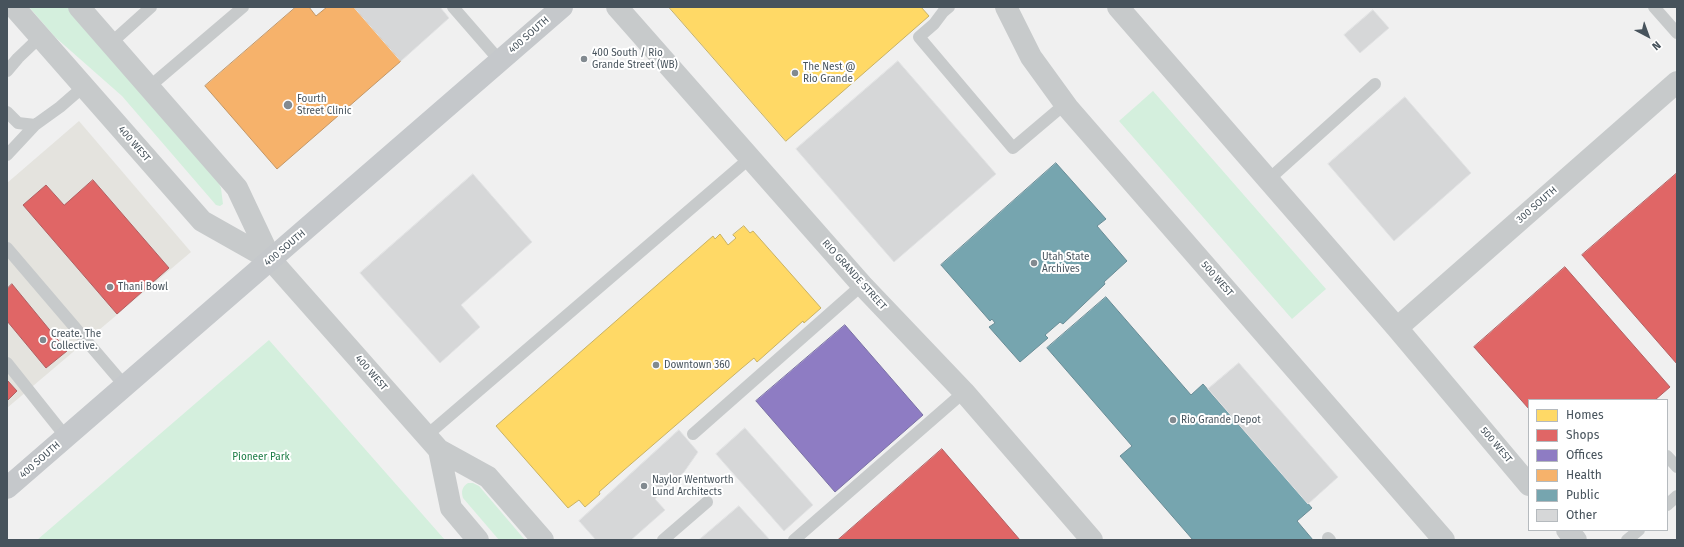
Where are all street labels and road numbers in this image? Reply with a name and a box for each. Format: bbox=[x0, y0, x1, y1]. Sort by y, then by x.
street label: 400 SOUTH bbox=[506, 14, 552, 56]
street label: 400 WEST bbox=[115, 124, 153, 164]
street label: 300 SOUTH bbox=[1514, 184, 1560, 226]
street label: 400 SOUTH bbox=[262, 227, 308, 269]
street label: RIO GRANDE STREET bbox=[819, 237, 889, 313]
street label: 500 WEST bbox=[1198, 259, 1236, 299]
street label: 400 WEST bbox=[352, 353, 390, 393]
street label: 500 WEST bbox=[1478, 425, 1514, 465]
street label: 400 SOUTH bbox=[17, 439, 63, 481]

